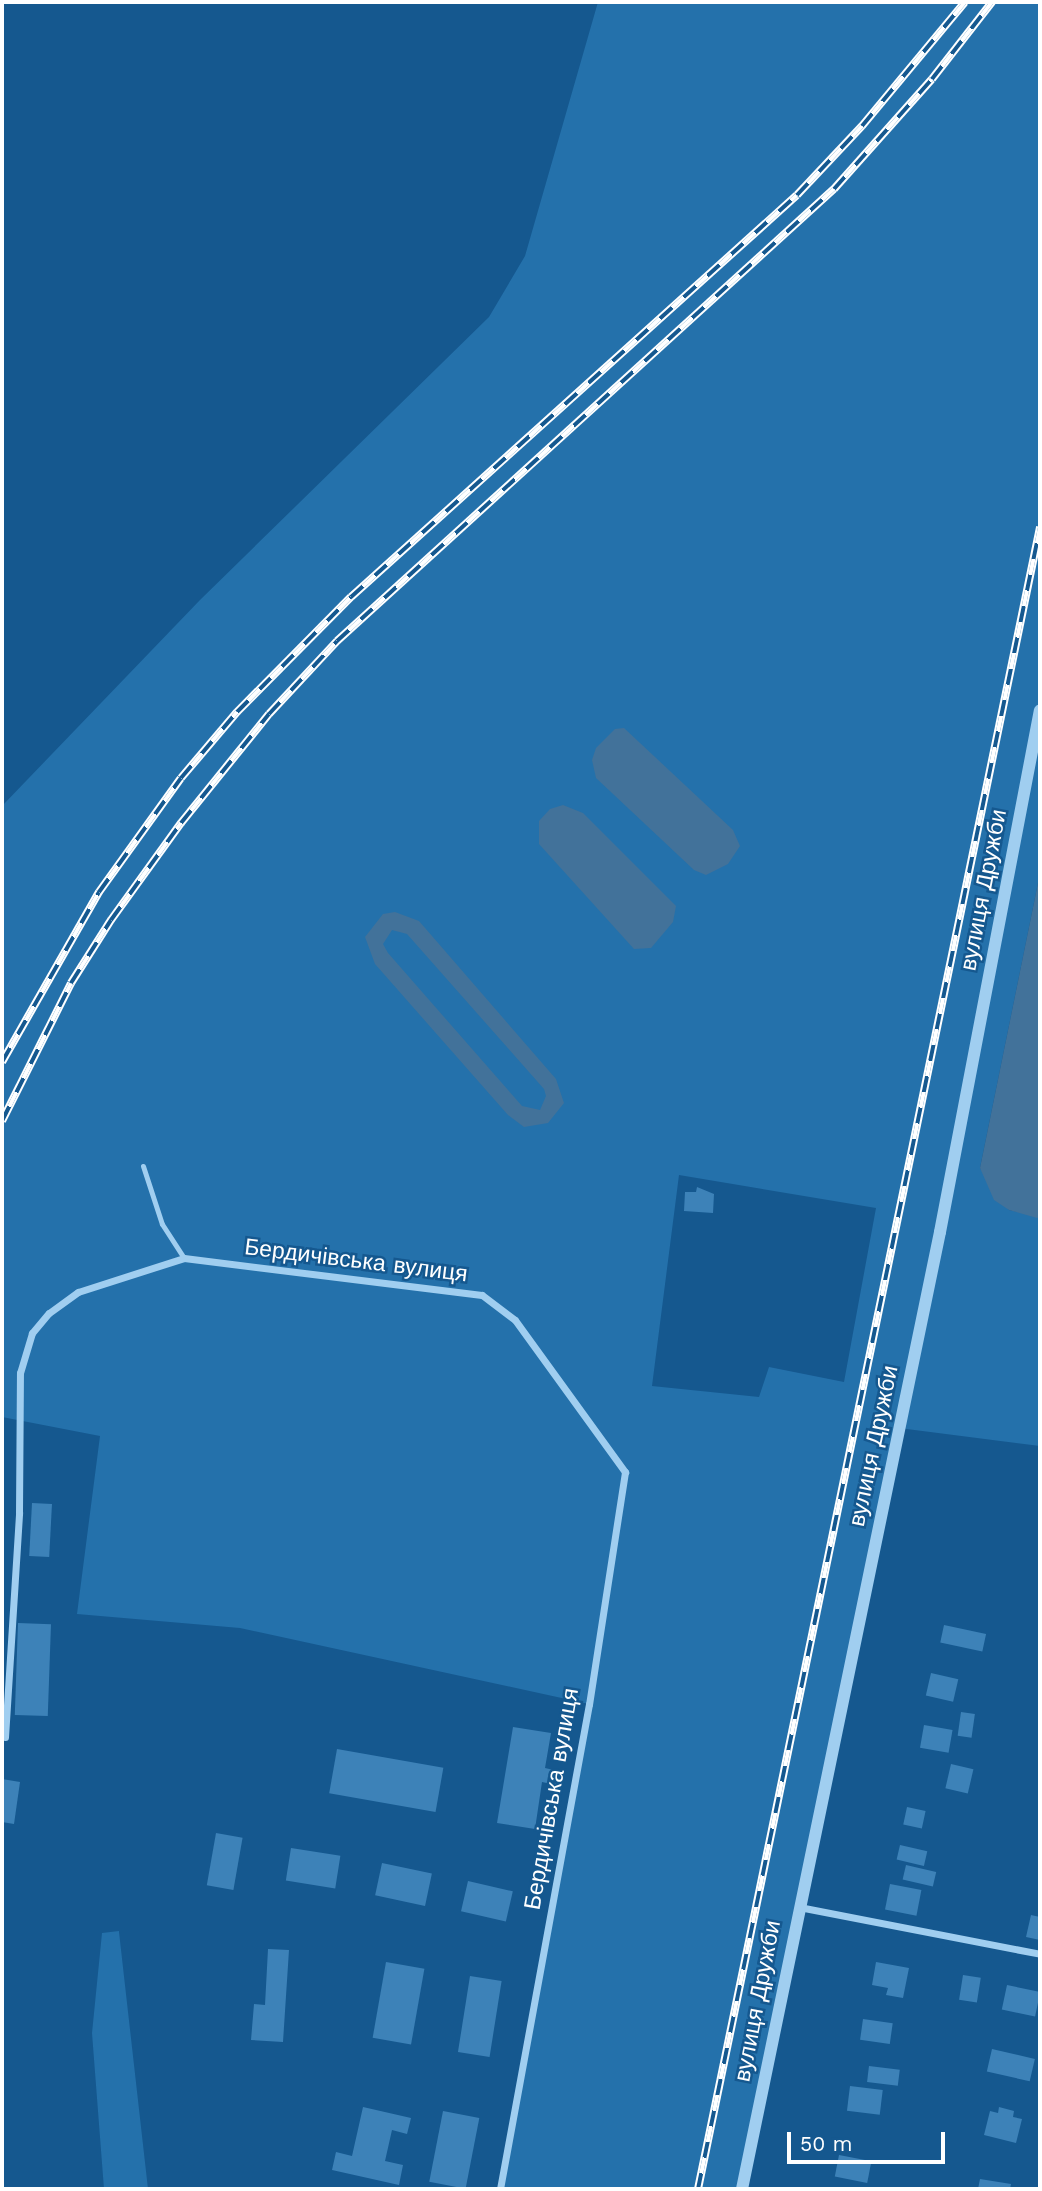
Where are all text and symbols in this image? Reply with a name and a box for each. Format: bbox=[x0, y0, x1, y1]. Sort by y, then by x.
street label: вулиця Дружби bbox=[955, 807, 1013, 973]
street label: Бердичівська вулиця bbox=[243, 1234, 469, 1288]
street label: вулиця Дружби bbox=[843, 1363, 905, 1529]
street label: Бердичівська вулиця bbox=[519, 1686, 585, 1912]
street label: вулиця Дружби bbox=[729, 1918, 787, 2084]
scale bar bbox=[790, 2118, 948, 2162]
text: 50 m bbox=[800, 2131, 852, 2156]

